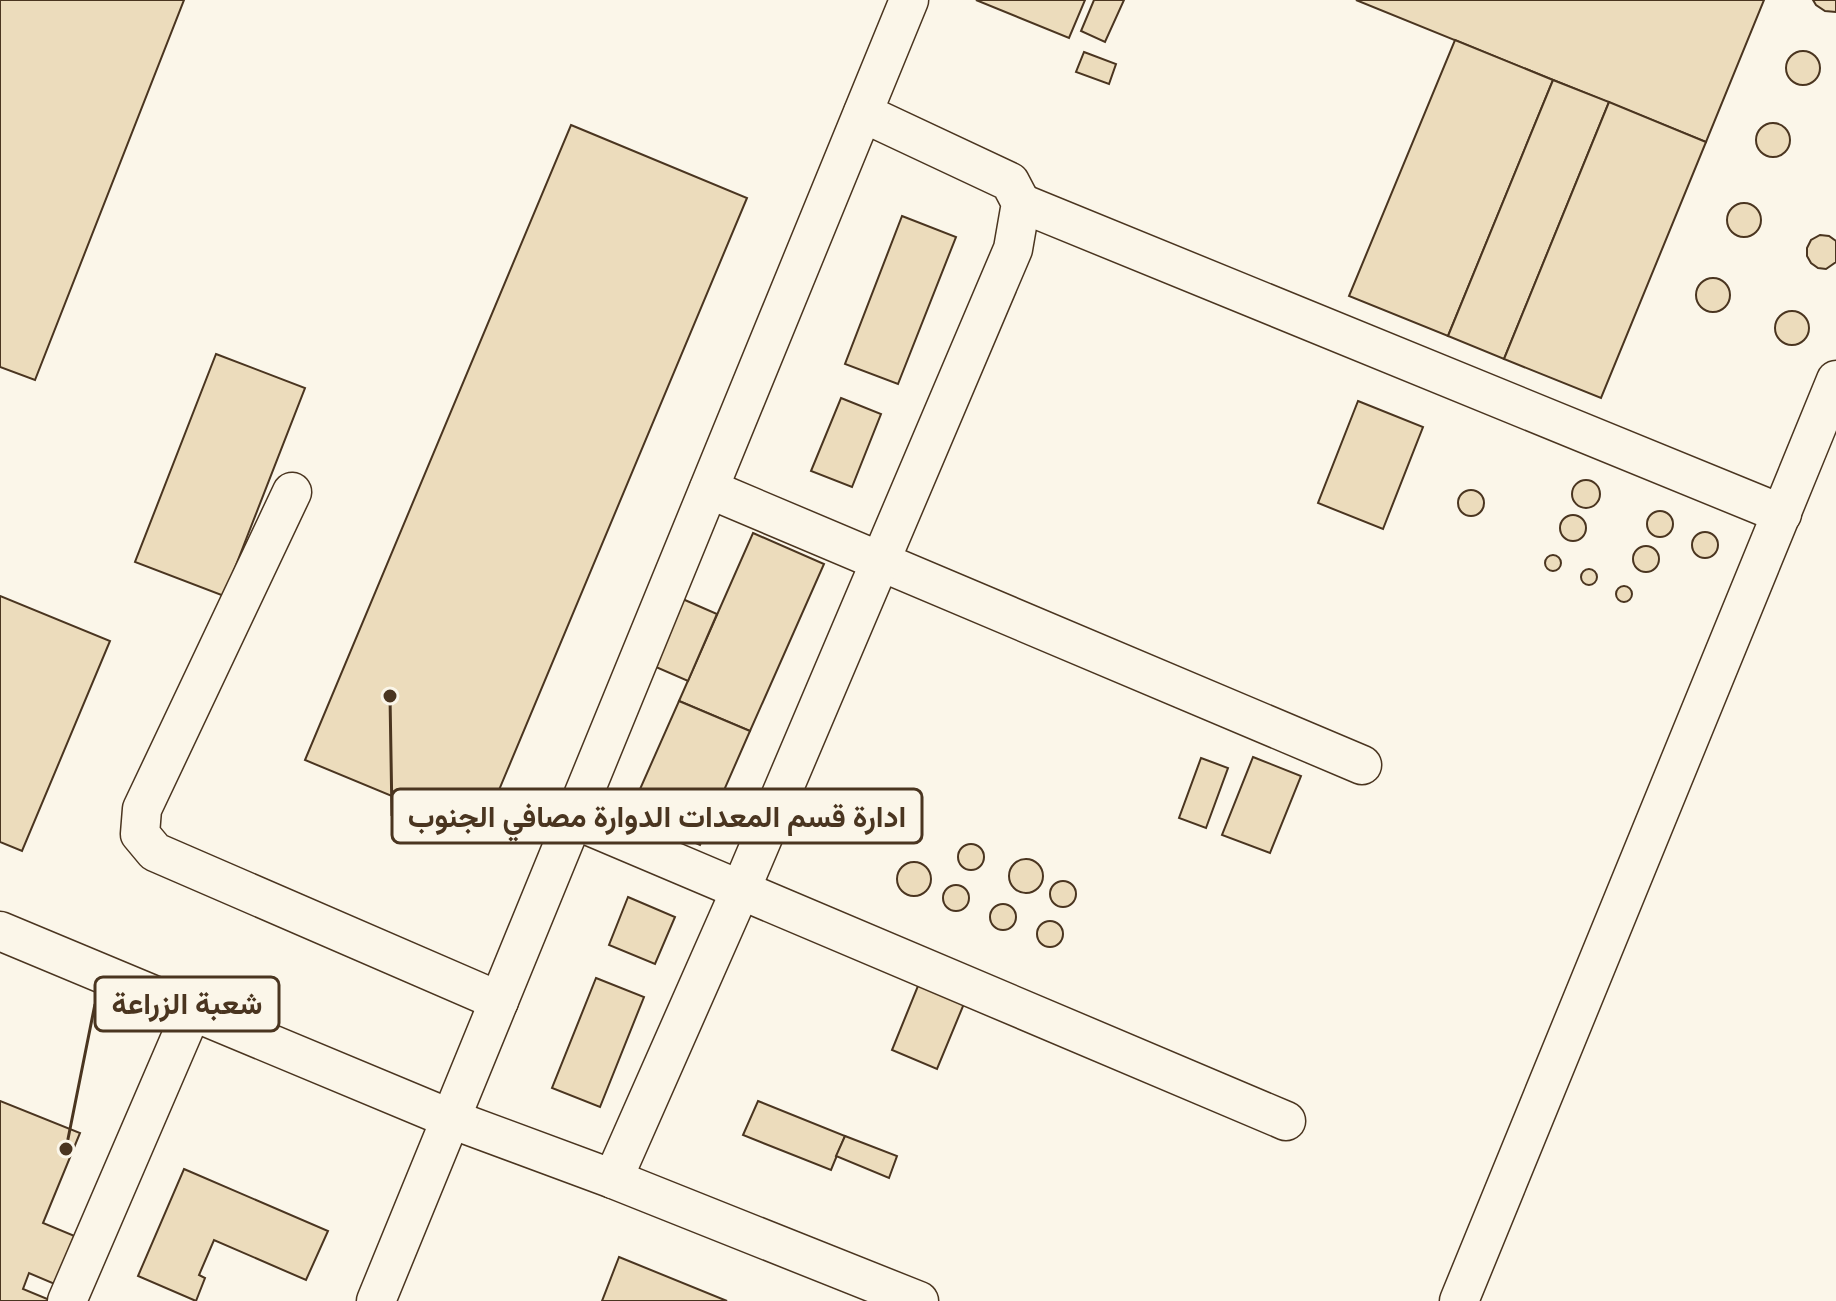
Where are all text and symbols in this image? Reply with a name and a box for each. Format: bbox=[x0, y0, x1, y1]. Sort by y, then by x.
callout: ادارة قسم المعدات الدوارة مصافي الجنوب bbox=[392, 789, 922, 843]
text: ادارة قسم المعدات الدوارة مصافي الجنوب bbox=[408, 799, 906, 842]
callout: شعبة الزراعة bbox=[95, 977, 279, 1031]
text: شعبة الزراعة bbox=[111, 986, 263, 1022]

